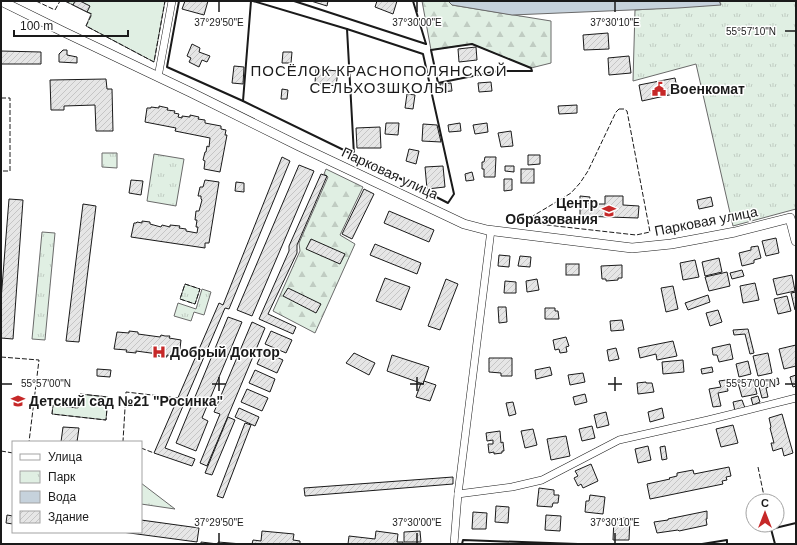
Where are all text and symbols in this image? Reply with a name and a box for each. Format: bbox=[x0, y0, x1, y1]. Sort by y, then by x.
scale bar bbox=[14, 12, 128, 38]
text: 37°29'50"E bbox=[194, 17, 244, 28]
text: 37°30'00"E bbox=[392, 17, 442, 28]
text: 37°30'10"E bbox=[590, 17, 640, 28]
text: 100 m bbox=[20, 19, 53, 33]
text: 55°57'10"N bbox=[726, 26, 776, 37]
district label: ПОСЁЛОК КРАСНОПОЛЯНСКОЙ СЕЛЬХОЗШКОЛЫ bbox=[250, 62, 508, 96]
public building icon: Военкомат bbox=[651, 81, 667, 97]
place label: Военкомат bbox=[670, 81, 745, 97]
street label: Парковая улица bbox=[339, 144, 441, 202]
place label: Центр Образования bbox=[505, 195, 598, 227]
school or university icon: Центр Образования bbox=[601, 203, 617, 219]
street label: Парковая улица bbox=[653, 203, 759, 239]
hospital icon: Добрый Доктор bbox=[151, 344, 167, 360]
place label: Добрый Доктор bbox=[170, 344, 280, 360]
text: 55°57'00"N bbox=[21, 378, 71, 389]
text: 55°57'00"N bbox=[726, 378, 776, 389]
school or university icon: Детский сад №21 "Росинка" bbox=[10, 393, 26, 409]
place label: Детский сад №21 "Росинка" bbox=[29, 393, 223, 409]
legend bbox=[12, 441, 142, 533]
text: Улица bbox=[48, 450, 82, 464]
text: Парк bbox=[48, 470, 76, 484]
text: Вода bbox=[48, 490, 76, 504]
north arrow bbox=[745, 493, 785, 533]
text: С bbox=[761, 497, 769, 509]
text: Здание bbox=[48, 510, 89, 524]
text: 37°29'50"E bbox=[194, 517, 244, 528]
text: 37°30'00"E bbox=[392, 517, 442, 528]
text: 37°30'10"E bbox=[590, 517, 640, 528]

